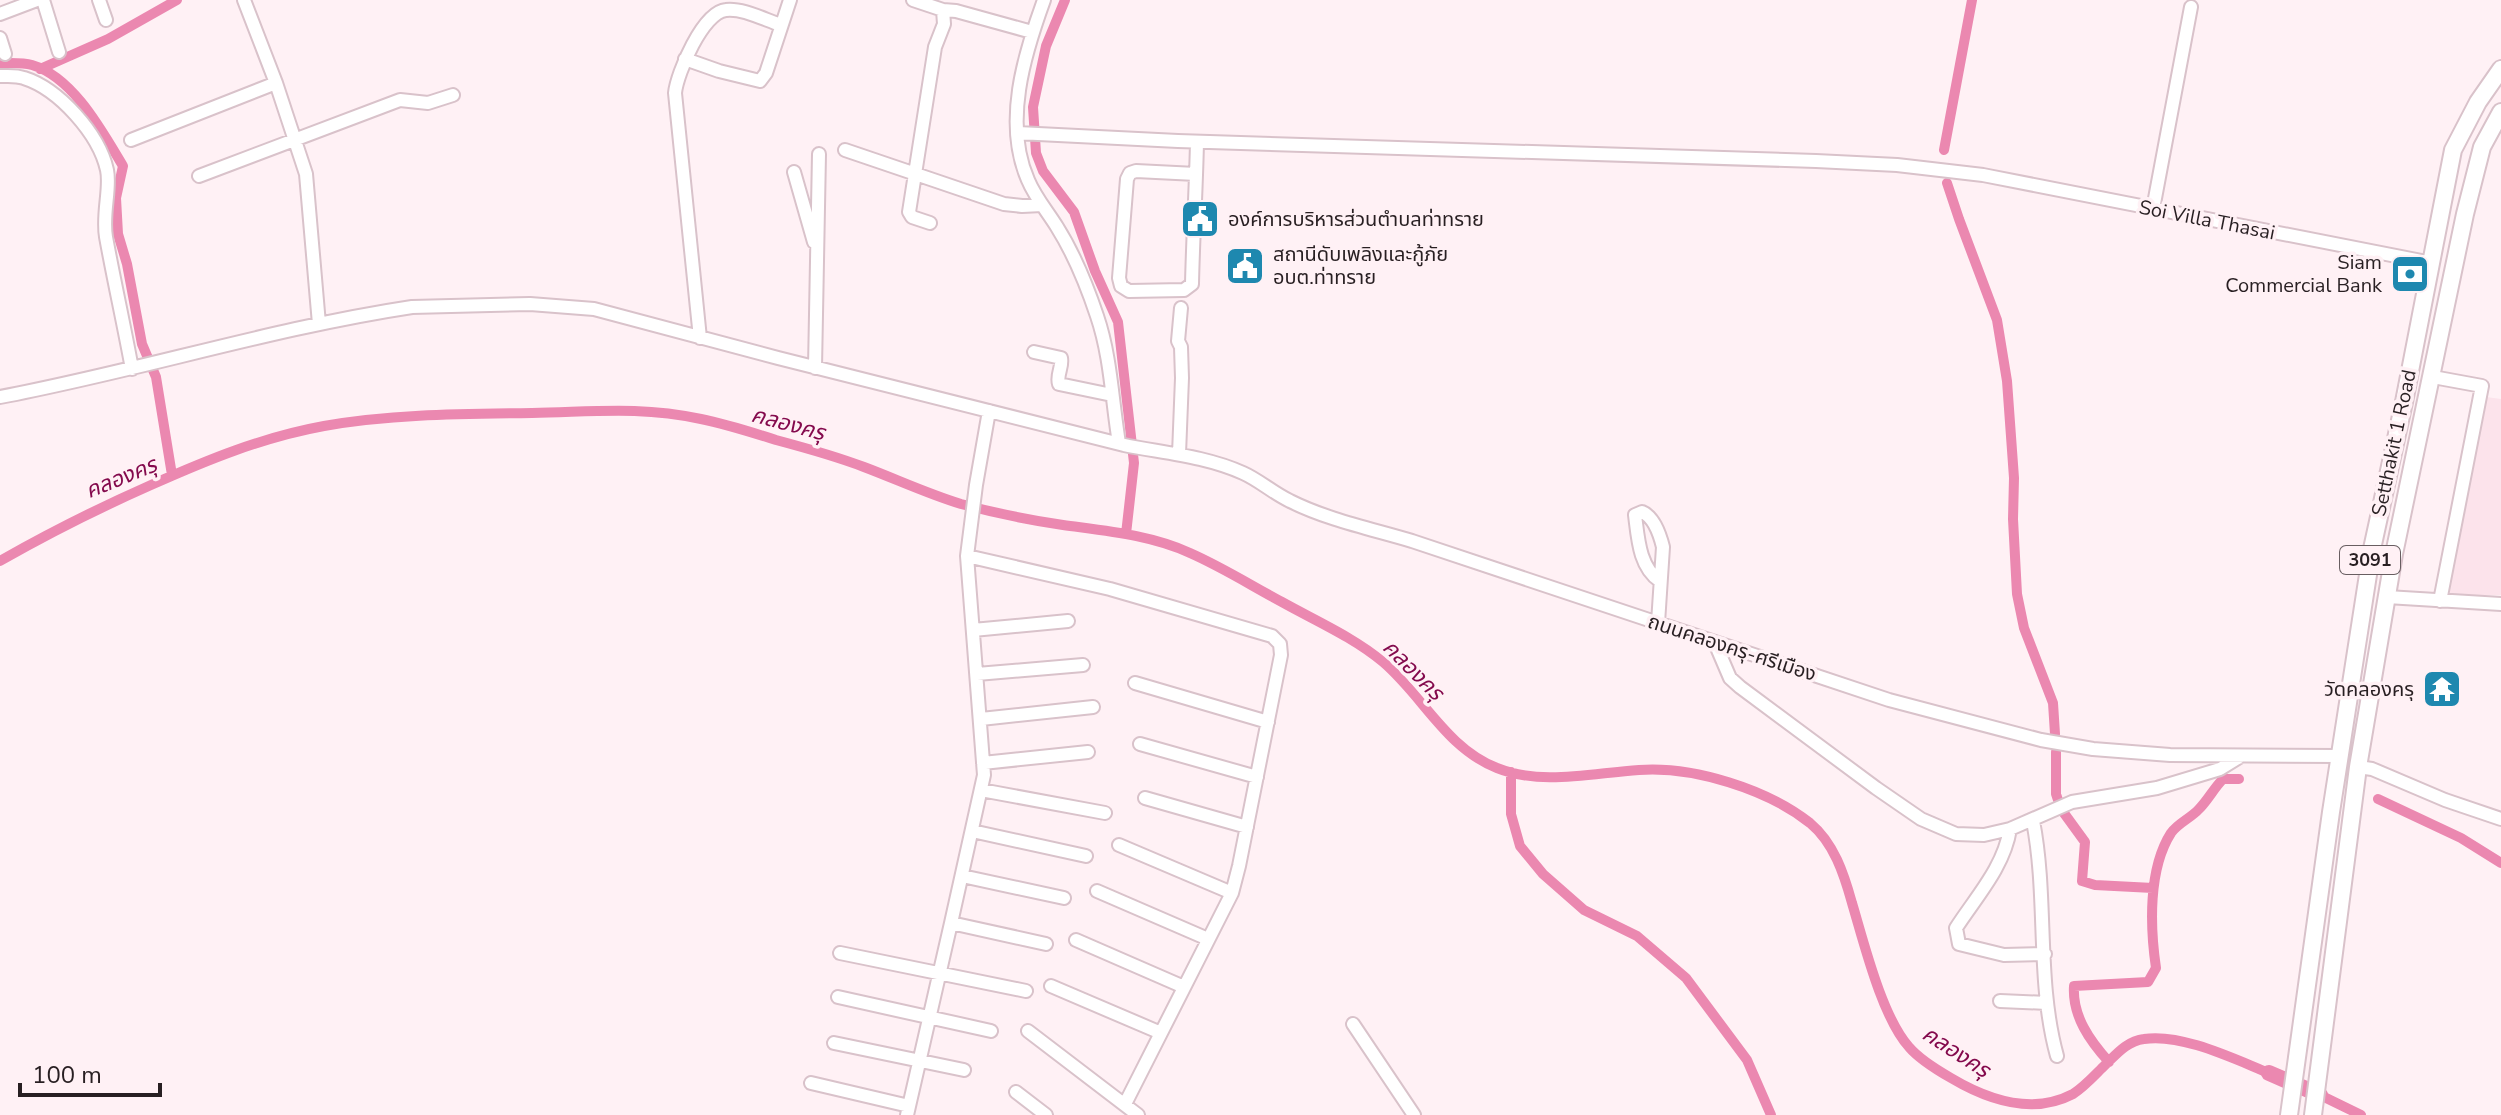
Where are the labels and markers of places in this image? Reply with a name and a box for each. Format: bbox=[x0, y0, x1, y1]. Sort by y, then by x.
public building icon: องค์การบริหารส่วนตำบลท่าทราย bbox=[1179, 198, 1221, 240]
place label: องค์การบริหารส่วนตำบลท่าทราย bbox=[1228, 206, 1484, 233]
place label: สถานีดับเพลิงและกู้ภัย อบต.ท่าทราย bbox=[1273, 241, 1448, 291]
public building icon: สถานีดับเพลิงและกู้ภัย อบต.ท่าทราย bbox=[1224, 245, 1266, 287]
place label: Siam Commercial Bank bbox=[2225, 249, 2383, 299]
bank icon: Siam Commercial Bank bbox=[2389, 253, 2431, 295]
temple icon: วัดคลองครุ bbox=[2421, 668, 2463, 710]
place label: วัดคลองครุ bbox=[2324, 676, 2414, 703]

